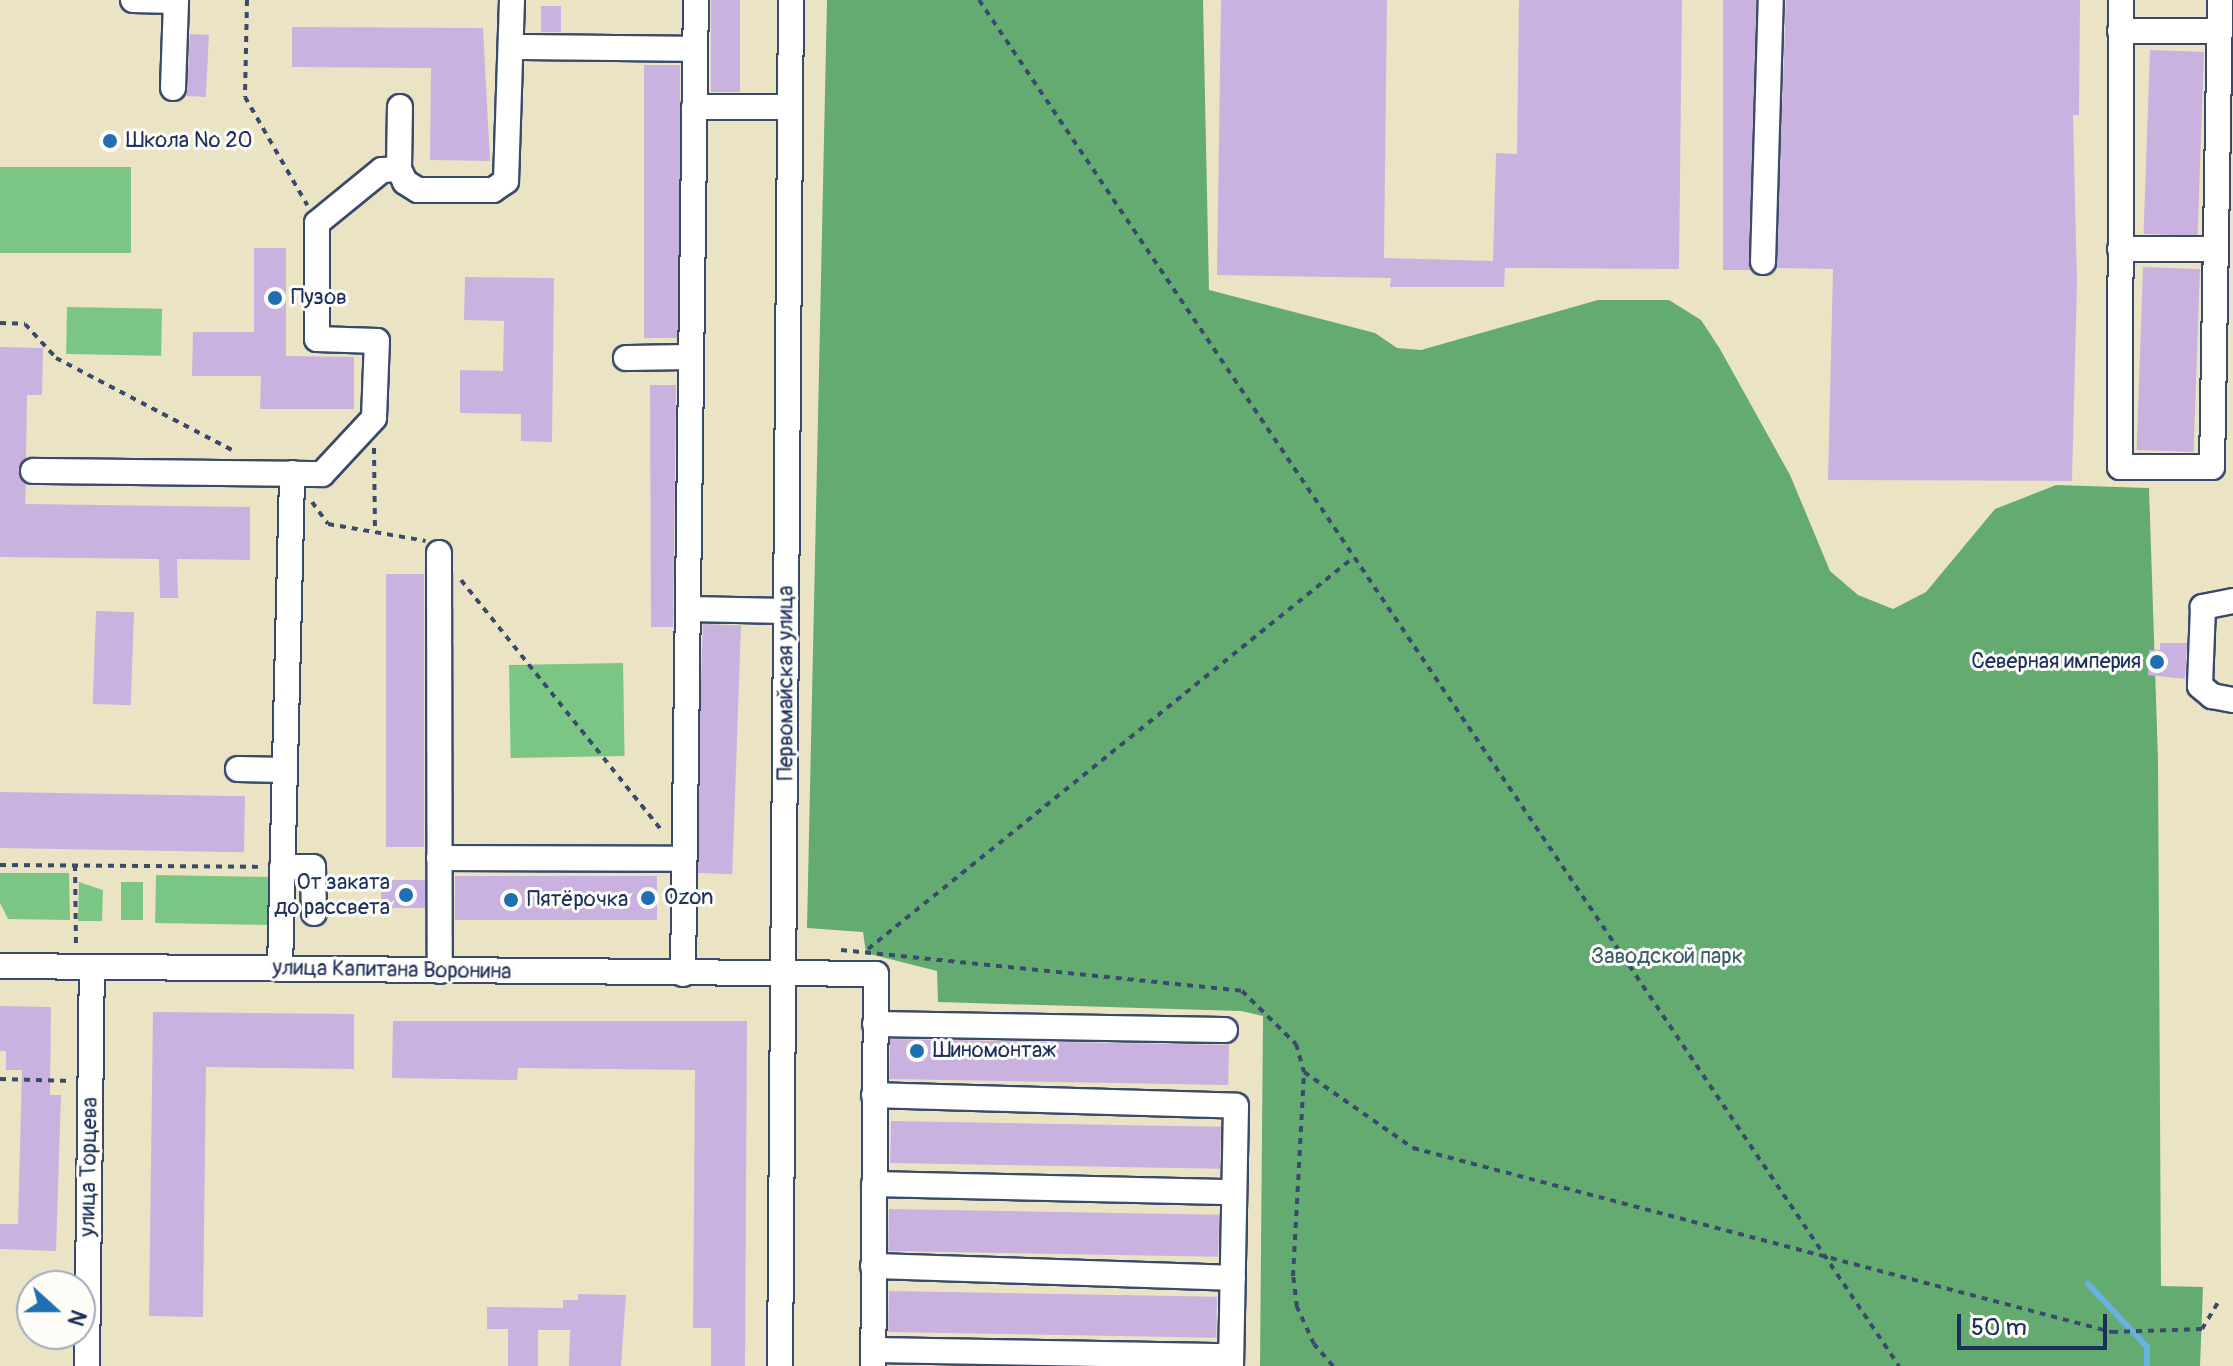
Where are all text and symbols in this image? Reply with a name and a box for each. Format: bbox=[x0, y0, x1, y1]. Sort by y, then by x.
place label: Школа № 20 bbox=[126, 128, 253, 154]
marker: Школа № 20 bbox=[101, 132, 119, 150]
place label: Пузов bbox=[291, 285, 347, 311]
marker: Пузов bbox=[266, 289, 284, 307]
street label: Первомайская улица bbox=[773, 585, 799, 781]
place label: Северная империя bbox=[1971, 649, 2141, 675]
marker: Северная империя bbox=[2148, 653, 2166, 671]
place label: От заката до рассвета bbox=[274, 869, 390, 920]
place label: Ozon bbox=[664, 885, 713, 911]
marker: От заката до рассвета bbox=[397, 886, 415, 904]
place label: Пятёрочка bbox=[527, 887, 628, 913]
marker: Ozon bbox=[639, 889, 657, 907]
marker: Пятёрочка bbox=[502, 891, 520, 909]
park label: Заводской парк bbox=[1591, 944, 1743, 970]
street label: улица Капитана Воронина bbox=[272, 955, 512, 985]
place label: Шиномонтаж bbox=[933, 1038, 1056, 1064]
marker: Шиномонтаж bbox=[908, 1042, 926, 1060]
street label: улица Торцева bbox=[75, 1097, 103, 1237]
north arrow bbox=[16, 1270, 96, 1350]
scale bar bbox=[1961, 1298, 2111, 1348]
text: N bbox=[61, 1306, 92, 1330]
text: 50 m bbox=[1971, 1313, 2027, 1342]

